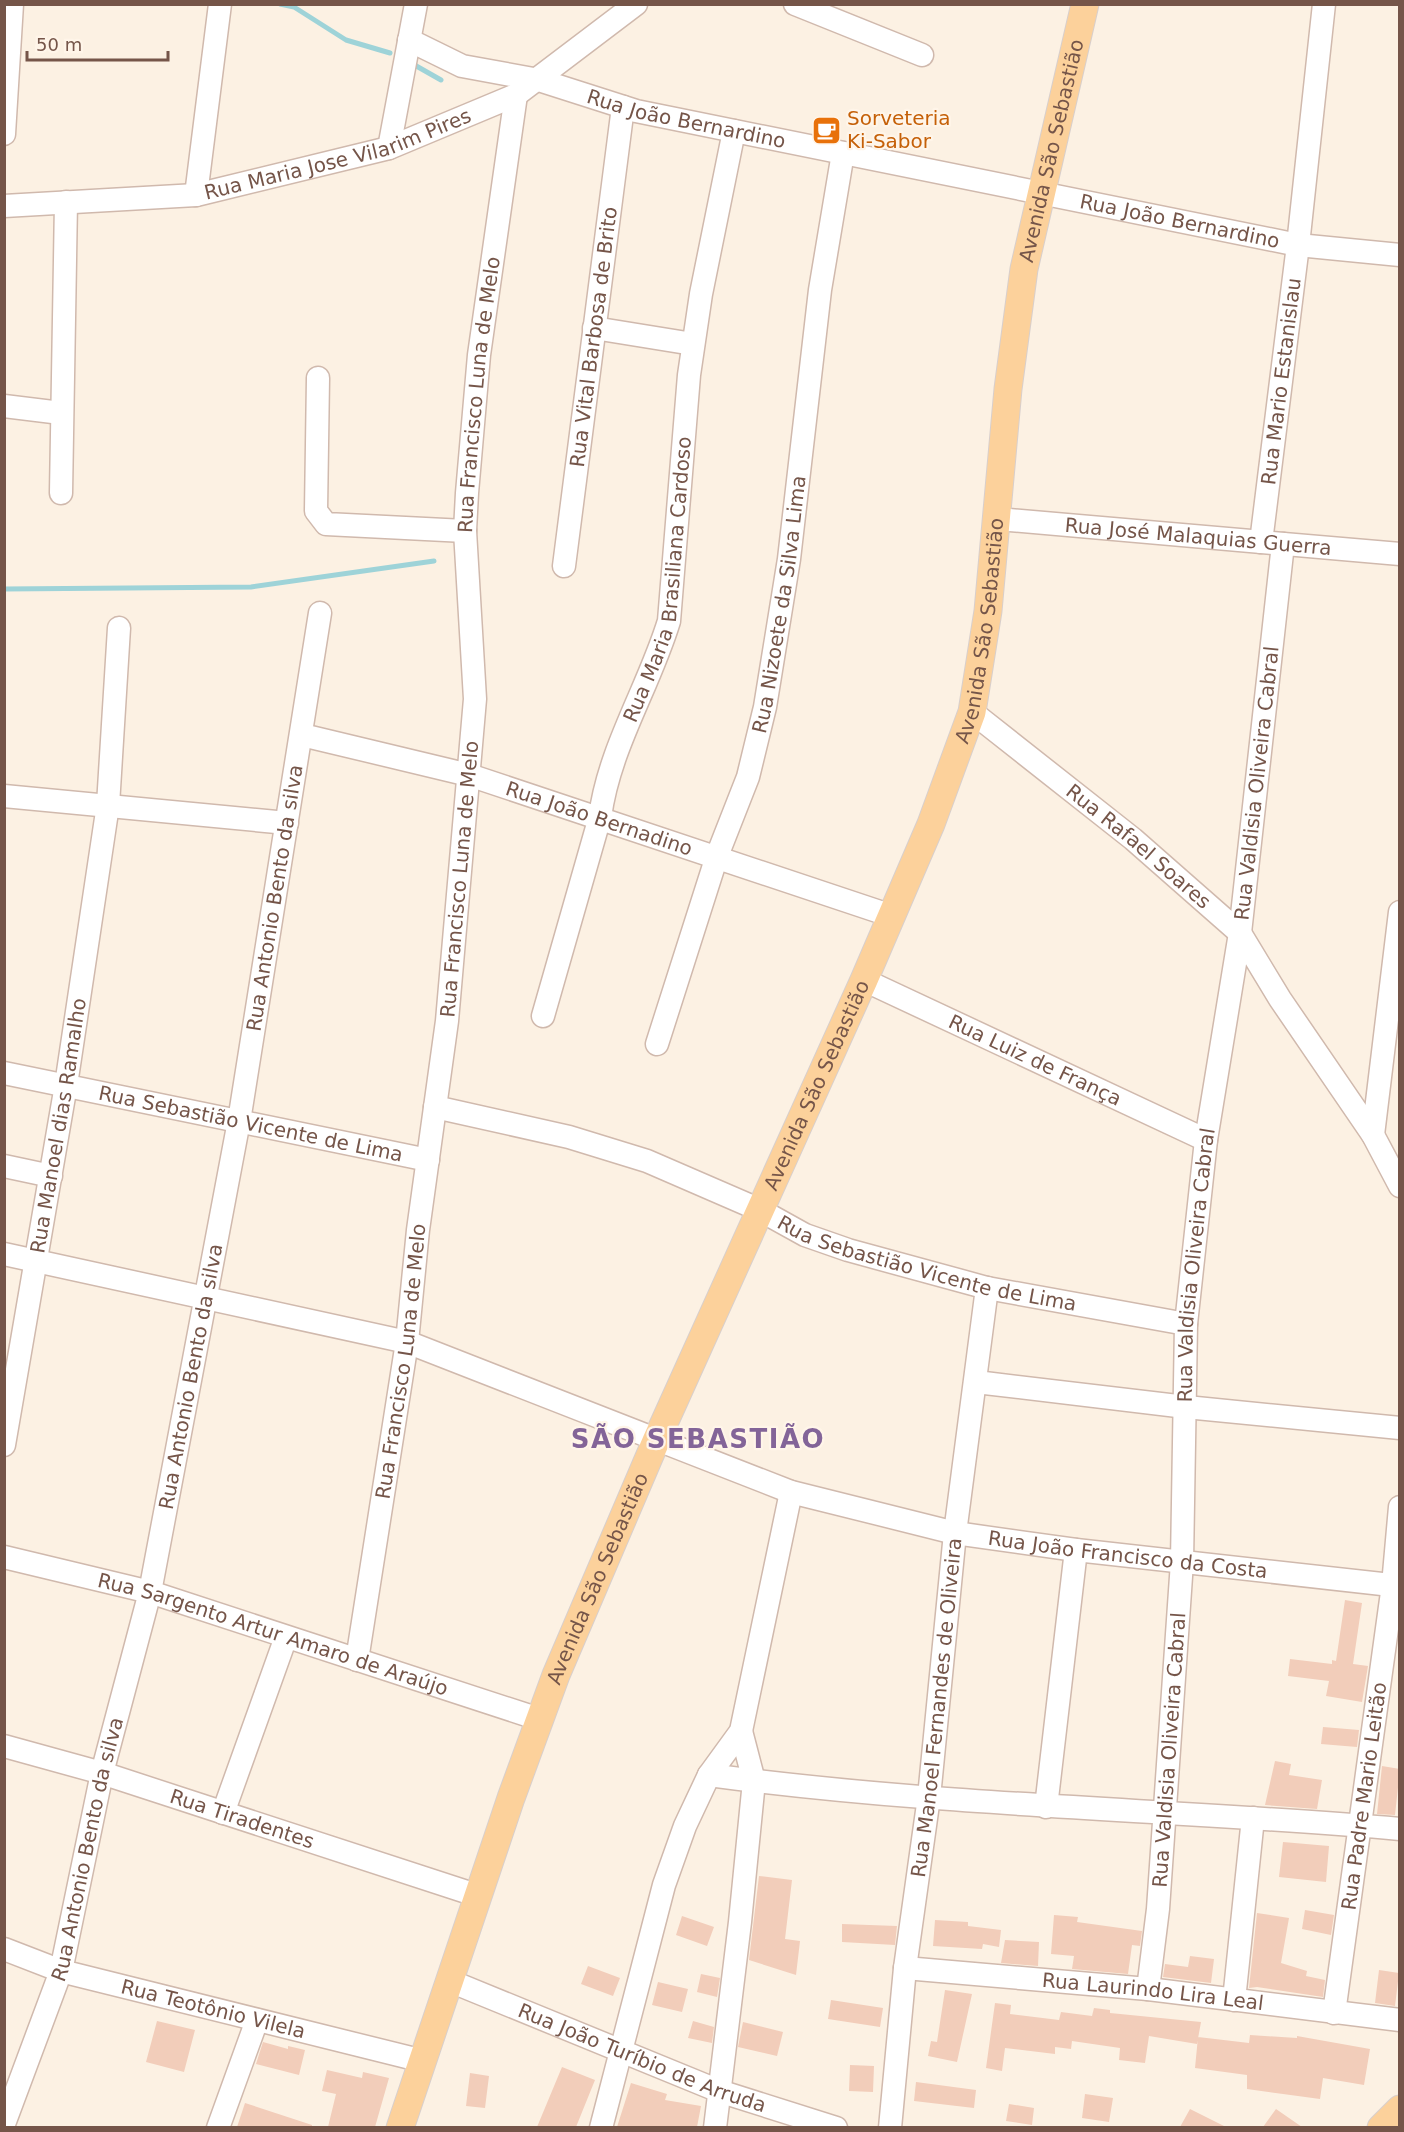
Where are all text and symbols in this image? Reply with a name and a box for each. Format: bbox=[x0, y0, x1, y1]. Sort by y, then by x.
scale bar bbox=[27, 24, 168, 62]
text: 50 m bbox=[36, 34, 82, 55]
street label: Avenida São Sebastião bbox=[1014, 37, 1089, 265]
street label: Rua João Bernardino bbox=[584, 84, 788, 153]
street label: Rua Maria Jose Vilarim Pires bbox=[202, 103, 475, 205]
place label: Sorveteria Ki-Sabor bbox=[847, 106, 950, 153]
cafe icon: Sorveteria Ki-Sabor bbox=[810, 114, 842, 146]
street label: Rua João Bernardino bbox=[1078, 189, 1282, 253]
street label: Rua Vital Barbosa de Brito bbox=[565, 205, 622, 469]
street label: Rua Francisco Luna de Melo bbox=[453, 255, 505, 533]
street label: Rua Mario Estanislau bbox=[1256, 276, 1306, 486]
street label: Rua Maria Brasiliana Cardoso bbox=[618, 436, 696, 726]
street label: Rua Nizoete da Silva Lima bbox=[747, 474, 811, 736]
street label: Rua José Malaquias Guerra bbox=[1064, 513, 1333, 560]
street label: Avenida São Sebastião bbox=[950, 517, 1008, 747]
street label: Rua Valdisia Oliveira Cabral bbox=[1229, 645, 1284, 922]
street label: Rua Francisco Luna de Melo bbox=[435, 740, 483, 1018]
street label: Rua Antonio Bento da silva bbox=[241, 763, 308, 1033]
street label: Rua João Bernadino bbox=[503, 776, 696, 861]
street label: Rua Rafael Soares bbox=[1061, 779, 1216, 914]
street label: Avenida São Sebastião bbox=[759, 976, 874, 1194]
street label: Rua Manoel dias Ramalho bbox=[25, 996, 91, 1255]
street label: Rua Luiz de França bbox=[945, 1009, 1125, 1111]
street label: Rua Sebastião Vicente de Lima bbox=[97, 1081, 405, 1167]
street label: Rua Valdisia Oliveira Cabral bbox=[1173, 1126, 1220, 1402]
street label: Rua Sebastião Vicente de Lima bbox=[773, 1210, 1079, 1316]
street label: Rua Francisco Luna de Melo bbox=[370, 1222, 431, 1501]
street label: Rua Antonio Bento da silva bbox=[154, 1242, 228, 1511]
district label: SÃO SEBASTIÃO bbox=[571, 1423, 825, 1454]
street label: Avenida São Sebastião bbox=[542, 1469, 653, 1688]
street label: Rua João Francisco da Costa bbox=[987, 1526, 1269, 1583]
street label: Rua Manoel Fernandes de Oliveira bbox=[906, 1537, 966, 1879]
street label: Rua Sargento Artur Amaro de Araújo bbox=[95, 1568, 451, 1701]
street label: Rua Valdisia Oliveira Cabral bbox=[1148, 1612, 1190, 1888]
street label: Rua Padre Mario Leitão bbox=[1336, 1681, 1391, 1912]
street label: Rua Antonio Bento da silva bbox=[46, 1714, 128, 1985]
street label: Rua Tiradentes bbox=[167, 1784, 317, 1853]
street label: Rua Laurindo Lira Leal bbox=[1041, 1968, 1265, 2015]
street label: Rua Teotônio Vilela bbox=[119, 1974, 308, 2043]
street label: Rua João Turíbio de Arruda bbox=[515, 1998, 769, 2117]

